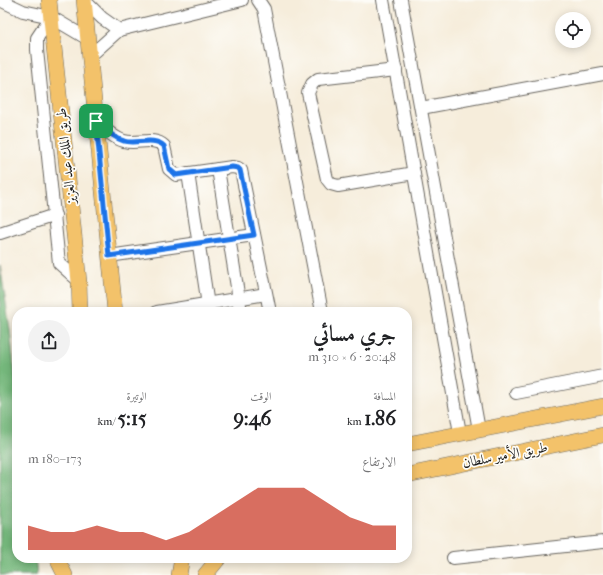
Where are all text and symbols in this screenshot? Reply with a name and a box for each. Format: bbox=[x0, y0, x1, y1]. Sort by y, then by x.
map controls bbox=[555, 12, 591, 48]
button: locate bbox=[555, 12, 591, 48]
pin bbox=[79, 104, 113, 138]
street label: طريق الملك عبد العزيز bbox=[52, 107, 80, 207]
icon: arrive bbox=[85, 110, 107, 132]
button: share bbox=[28, 320, 70, 362]
text: جري مسائي bbox=[313, 321, 396, 347]
text: 20:48 · 6 × 310 m bbox=[308, 349, 396, 364]
text: الوتيرة bbox=[126, 390, 147, 403]
text: الوقت bbox=[250, 390, 271, 403]
text: المسافة bbox=[374, 390, 396, 403]
text: 5:15 bbox=[117, 407, 147, 430]
text: 9:46 bbox=[233, 407, 271, 430]
text: 1.86 bbox=[364, 407, 396, 430]
text: /km bbox=[98, 415, 117, 428]
text: km bbox=[347, 415, 364, 428]
street label: طريق الأمير سلطان bbox=[461, 436, 549, 472]
text: 173–180 m bbox=[28, 451, 82, 466]
text: الارتفاع bbox=[362, 454, 396, 469]

